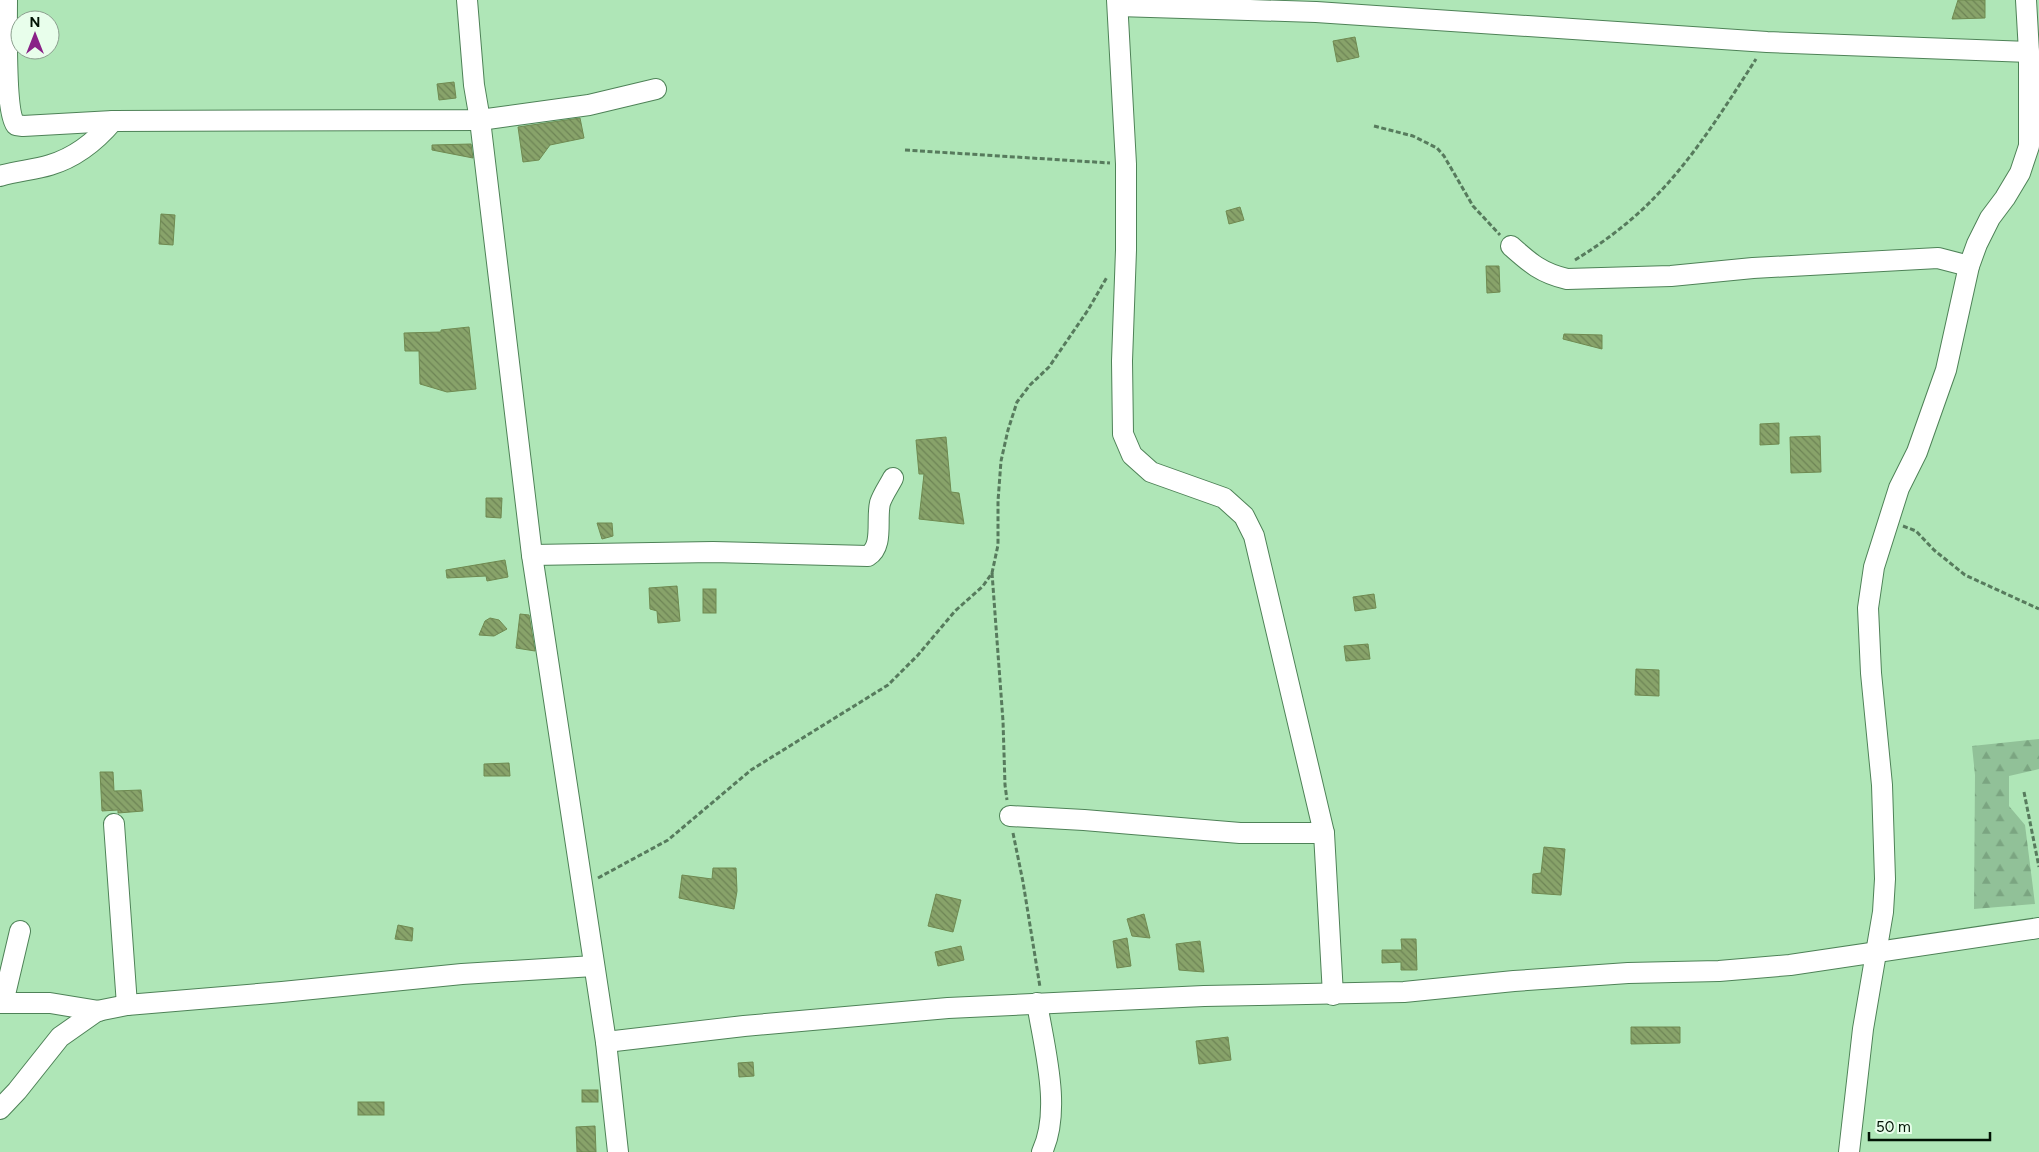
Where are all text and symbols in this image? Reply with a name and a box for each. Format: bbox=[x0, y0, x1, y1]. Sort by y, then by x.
north arrow bbox=[10, 10, 60, 60]
text: N bbox=[30, 14, 40, 31]
scale bar bbox=[1869, 1110, 1990, 1142]
text: 50 m bbox=[1876, 1118, 1911, 1136]

